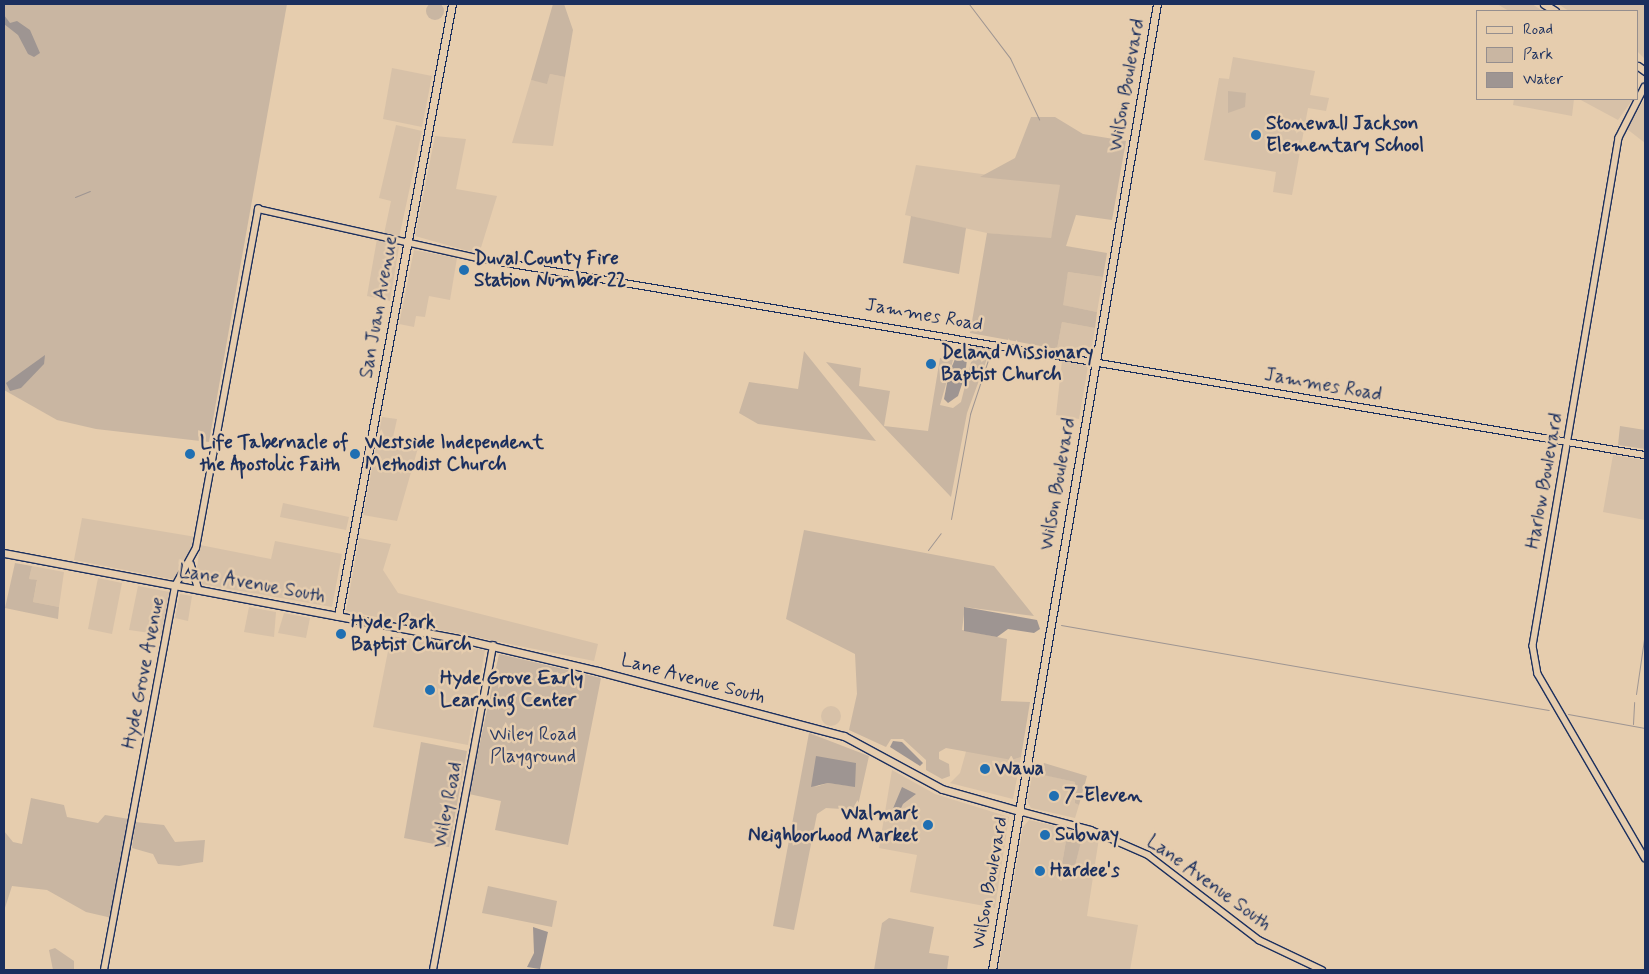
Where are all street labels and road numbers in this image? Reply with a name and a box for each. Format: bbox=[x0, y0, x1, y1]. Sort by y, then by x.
street label: Wilson Boulevard bbox=[1104, 18, 1150, 152]
street label: San Juan Avenue bbox=[356, 236, 402, 378]
street label: Jammes Road bbox=[863, 293, 985, 337]
street label: Jammes Road bbox=[1262, 363, 1384, 407]
street label: Harlow Boulevard bbox=[1522, 412, 1568, 550]
street label: Wilson Boulevard bbox=[1035, 417, 1081, 551]
street label: Lane Avenue South bbox=[175, 560, 329, 608]
street label: Hyde Grove Avenue bbox=[118, 594, 170, 752]
street label: Lane Avenue South bbox=[617, 648, 769, 710]
street label: Wiley Road bbox=[428, 760, 468, 850]
street label: Wilson Boulevard bbox=[967, 816, 1013, 950]
street label: Lane Avenue South bbox=[1141, 829, 1277, 937]

